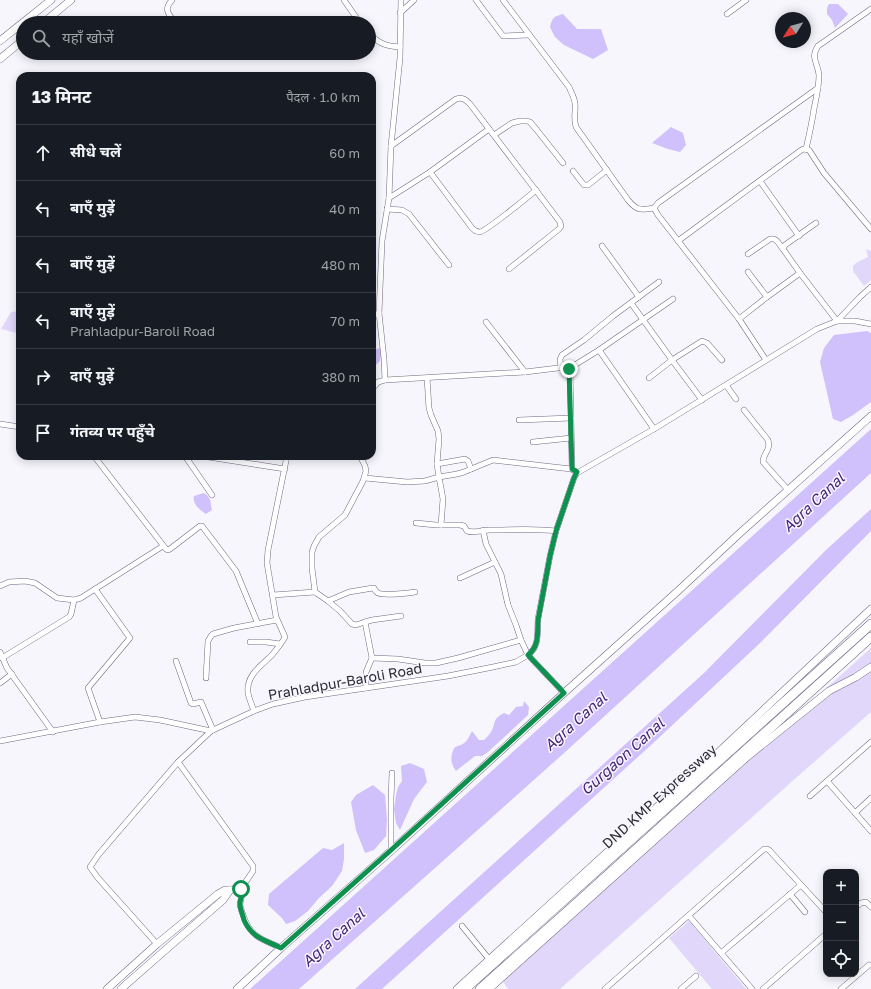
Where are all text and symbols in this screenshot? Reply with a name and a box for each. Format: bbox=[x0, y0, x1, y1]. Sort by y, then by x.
north arrow bbox=[775, 12, 811, 48]
search box bbox=[16, 16, 376, 60]
icon: search bbox=[30, 27, 52, 49]
text: यहाँ खोजें bbox=[62, 28, 114, 46]
text: 13 मिनट bbox=[32, 86, 91, 107]
text: पैदल · 1.0 km bbox=[286, 89, 360, 105]
icon: ahead bbox=[32, 142, 54, 164]
text: सीधे चलें bbox=[70, 142, 121, 160]
text: 60 m bbox=[329, 145, 360, 161]
icon: left bbox=[32, 198, 54, 220]
text: बाएँ मुड़ें bbox=[70, 198, 115, 216]
text: 40 m bbox=[329, 201, 360, 217]
icon: left bbox=[32, 254, 54, 276]
text: बाएँ मुड़ें bbox=[70, 254, 115, 272]
text: 480 m bbox=[321, 257, 360, 273]
text: बाएँ मुड़ें bbox=[70, 302, 115, 320]
icon: left bbox=[32, 310, 54, 332]
text: 70 m bbox=[330, 313, 360, 329]
text: Prahladpur-Baroli Road bbox=[70, 323, 215, 339]
route end bbox=[560, 360, 578, 378]
icon: right bbox=[32, 366, 54, 388]
text: दाएँ मुड़ें bbox=[70, 366, 114, 384]
text: 380 m bbox=[322, 369, 360, 385]
icon: arrive bbox=[32, 422, 54, 444]
text: गंतव्य पर पहुँचे bbox=[70, 422, 155, 440]
water label: Agra Canal bbox=[778, 468, 849, 536]
street label: Prahladpur-Baroli Road bbox=[267, 659, 423, 703]
water label: Agra Canal bbox=[540, 687, 612, 755]
water label: Gurgaon Canal bbox=[577, 713, 669, 799]
street label: DND KMP Expressway bbox=[598, 740, 720, 852]
map controls bbox=[823, 869, 859, 977]
button: + bbox=[823, 869, 859, 905]
route start bbox=[232, 880, 250, 898]
water label: Agra Canal bbox=[298, 903, 370, 971]
button: − bbox=[823, 905, 859, 941]
button: locate bbox=[823, 941, 859, 977]

